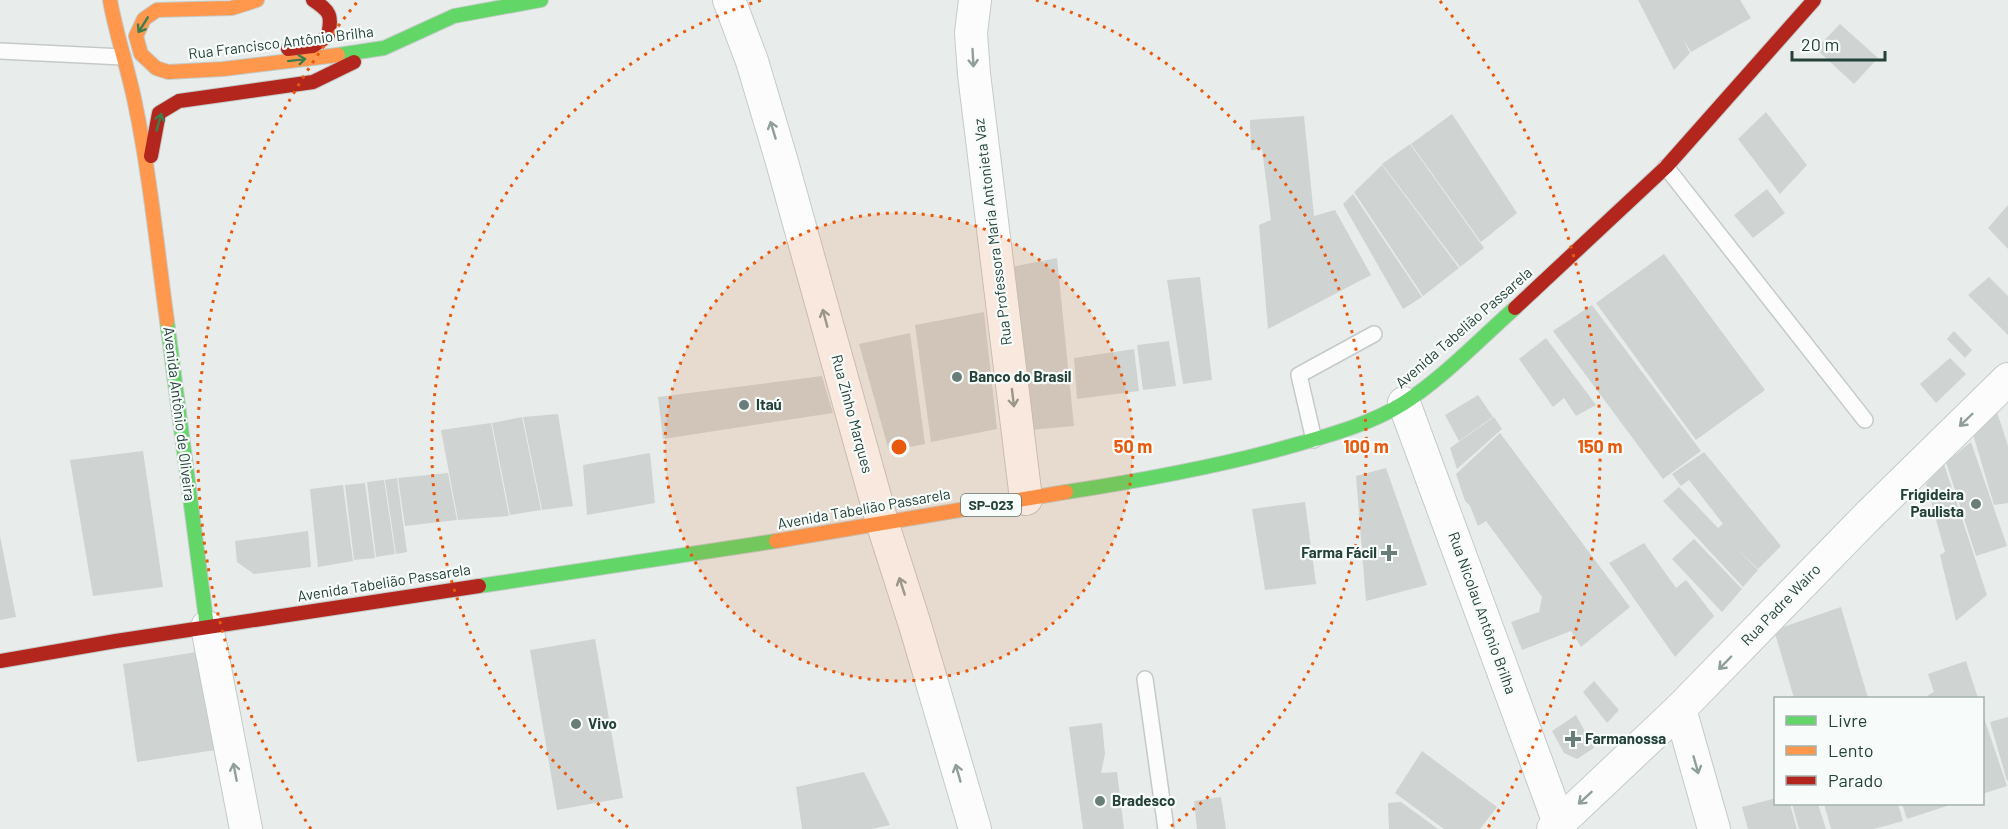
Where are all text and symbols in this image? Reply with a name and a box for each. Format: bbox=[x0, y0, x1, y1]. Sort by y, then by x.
one-way arrow bbox=[137, 16, 150, 33]
street label: Rua Francisco Antônio Brilha bbox=[187, 22, 375, 62]
scale bar bbox=[1792, 24, 1885, 62]
text: 20 m bbox=[1801, 33, 1839, 55]
one-way arrow bbox=[967, 48, 978, 68]
one-way arrow bbox=[286, 55, 306, 66]
one-way arrow bbox=[153, 113, 165, 132]
street label: Rua Professora Maria Antonieta Vaz bbox=[969, 117, 1015, 347]
one-way arrow bbox=[767, 121, 778, 140]
street label: Avenida Tabelião Passarela bbox=[1391, 263, 1535, 392]
one-way arrow bbox=[819, 309, 831, 328]
street label: Avenida Antônio de Oliveira bbox=[160, 326, 200, 502]
street label: Rua Zinho Marques bbox=[828, 352, 877, 475]
place label: Banco do Brasil bbox=[969, 367, 1071, 385]
marker: Banco do Brasil bbox=[950, 370, 964, 384]
one-way arrow bbox=[1008, 387, 1019, 407]
place label: Itaú bbox=[756, 395, 782, 413]
marker: Itaú bbox=[737, 398, 751, 412]
one-way arrow bbox=[1959, 413, 1974, 427]
text: 50 m bbox=[1114, 435, 1152, 457]
text: 100 m bbox=[1343, 435, 1389, 457]
text: 150 m bbox=[1578, 435, 1622, 457]
centre of rings bbox=[889, 437, 909, 457]
street label: Avenida Tabelião Passarela bbox=[776, 484, 952, 532]
place label: Frigideira Paulista bbox=[1900, 485, 1964, 520]
road number: SP-023 bbox=[961, 494, 1021, 516]
marker: Frigideira Paulista bbox=[1969, 497, 1983, 511]
street label: Rua Nicolau Antônio Brilha bbox=[1445, 529, 1521, 696]
place label: Farma Fácil bbox=[1301, 543, 1377, 561]
marker: Farma Fácil bbox=[1382, 546, 1396, 560]
street label: Avenida Tabelião Passarela bbox=[296, 559, 472, 605]
street label: Rua Padre Wairo bbox=[1737, 560, 1824, 649]
one-way arrow bbox=[896, 577, 907, 596]
one-way arrow bbox=[1718, 655, 1732, 670]
legend bbox=[1774, 697, 1984, 805]
text: Livre bbox=[1828, 709, 1867, 731]
place label: Vivo bbox=[588, 714, 617, 732]
marker: Vivo bbox=[569, 717, 583, 731]
place label: Farmanossa bbox=[1585, 729, 1666, 747]
marker: Farmanossa bbox=[1566, 732, 1580, 746]
text: Lento bbox=[1828, 739, 1874, 761]
one-way arrow bbox=[1691, 755, 1702, 774]
one-way arrow bbox=[229, 762, 240, 782]
one-way arrow bbox=[952, 764, 963, 783]
text: Parado bbox=[1828, 769, 1883, 791]
place label: Bradesco bbox=[1112, 791, 1175, 809]
one-way arrow bbox=[1577, 791, 1592, 806]
marker: Bradesco bbox=[1093, 794, 1107, 808]

